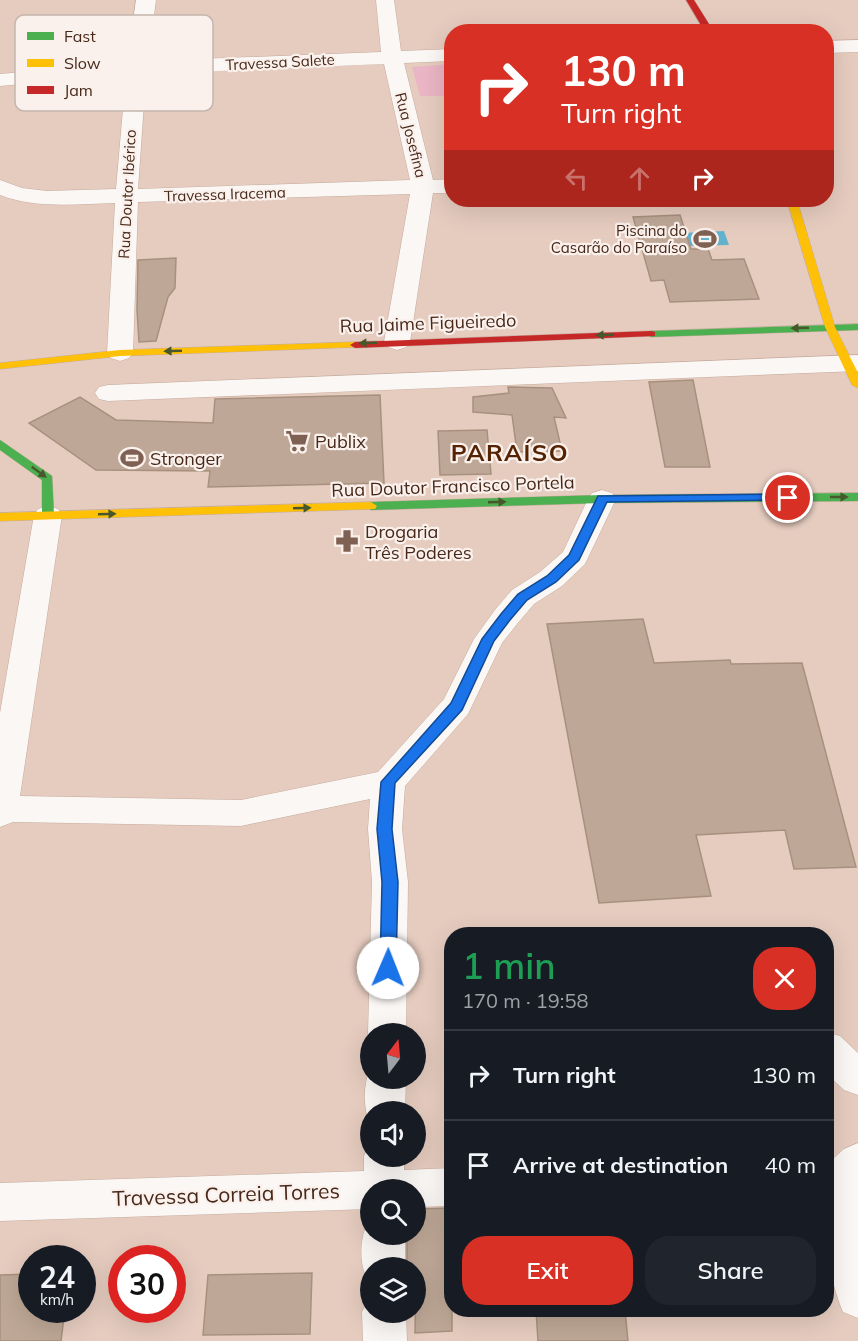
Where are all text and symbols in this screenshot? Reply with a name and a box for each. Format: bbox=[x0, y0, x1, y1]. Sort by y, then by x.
legend bbox=[15, 15, 213, 111]
text: Fast bbox=[64, 26, 96, 46]
text: 130 m bbox=[561, 44, 686, 97]
icon: right bbox=[462, 48, 540, 126]
street label: Travessa Salete bbox=[225, 50, 335, 74]
text: Slow bbox=[64, 53, 101, 73]
text: Jam bbox=[64, 80, 93, 100]
street label: Rua Josefina bbox=[391, 90, 431, 180]
text: Turn right bbox=[561, 96, 681, 130]
street label: Rua Doutor Ibérico bbox=[114, 129, 140, 259]
icon: left bbox=[560, 162, 593, 195]
icon: ahead bbox=[623, 162, 656, 195]
icon: right bbox=[686, 162, 719, 195]
street label: Travessa Iracema bbox=[164, 182, 286, 206]
place label: Piscina do Casarão do Paraíso bbox=[551, 221, 687, 257]
sports icon: Piscina do Casarão do Paraíso bbox=[692, 226, 718, 252]
street label: Rua Jaime Figueiredo bbox=[339, 308, 517, 338]
one-way arrow bbox=[790, 324, 809, 333]
one-way arrow bbox=[595, 330, 614, 339]
one-way arrow bbox=[358, 338, 377, 347]
one-way arrow bbox=[163, 346, 182, 355]
supermarket icon: Publix bbox=[284, 428, 310, 454]
place label: Publix bbox=[315, 430, 366, 453]
district label: PARAÍSO bbox=[451, 437, 569, 467]
sports icon: Stronger bbox=[119, 445, 145, 471]
place label: Stronger bbox=[150, 447, 222, 470]
one-way arrow bbox=[30, 466, 46, 478]
street label: Rua Doutor Francisco Portela bbox=[331, 470, 575, 502]
pin bbox=[762, 472, 813, 523]
icon: arrive bbox=[771, 481, 804, 514]
one-way arrow bbox=[829, 492, 848, 502]
one-way arrow bbox=[487, 497, 506, 507]
one-way arrow bbox=[292, 504, 311, 513]
one-way arrow bbox=[97, 509, 116, 518]
place label: Drogaria Três Poderes bbox=[365, 520, 472, 564]
pharmacy icon: Drogaria Três Poderes bbox=[334, 528, 360, 554]
position arrow bbox=[356, 936, 420, 1000]
text: 1 min bbox=[462, 943, 556, 988]
button: close bbox=[753, 947, 816, 1010]
text: 170 m · 19:58 bbox=[462, 988, 588, 1013]
north arrow bbox=[360, 1023, 426, 1089]
map controls bbox=[360, 1023, 426, 1323]
icon: right bbox=[462, 1059, 495, 1092]
text: Turn right bbox=[513, 1061, 616, 1089]
text: 130 m bbox=[751, 1061, 816, 1089]
button: sound bbox=[360, 1101, 426, 1167]
icon: arrive bbox=[462, 1149, 495, 1182]
text: Arrive at destination bbox=[513, 1151, 728, 1179]
text: 40 m bbox=[765, 1151, 816, 1179]
street label: Travessa Correia Torres bbox=[112, 1177, 340, 1211]
button: search bbox=[360, 1179, 426, 1245]
button: Exit bbox=[462, 1236, 633, 1305]
button: Share bbox=[645, 1236, 816, 1305]
speed limit sign: 30 bbox=[108, 1245, 186, 1323]
button: layers bbox=[360, 1257, 426, 1323]
text: 24 bbox=[39, 1258, 75, 1296]
text: km/h bbox=[40, 1290, 74, 1309]

